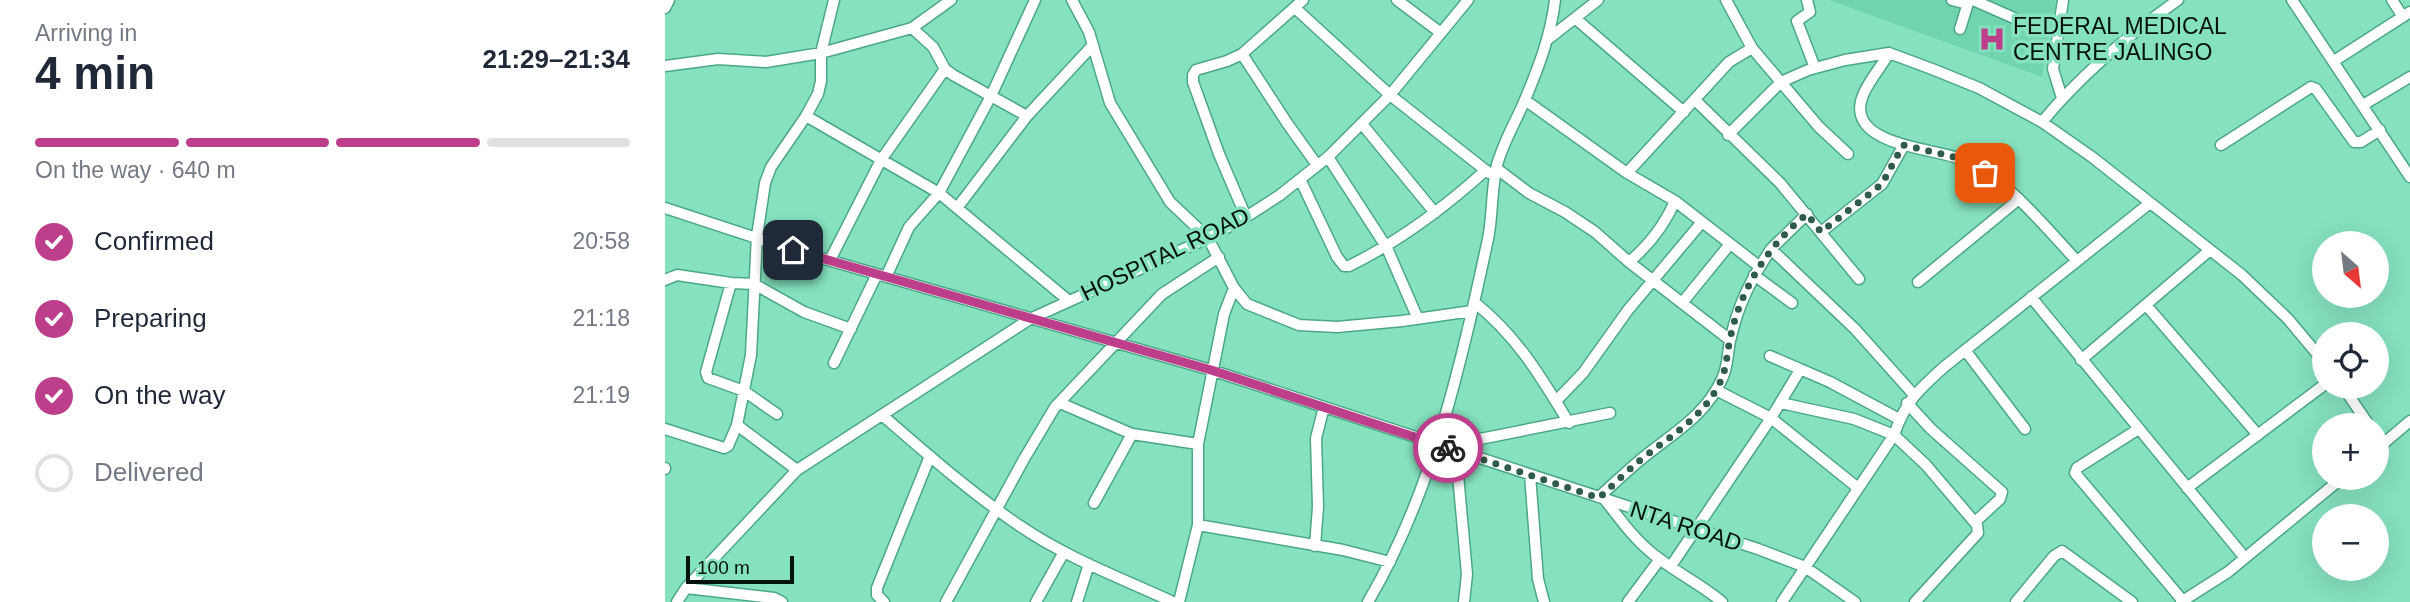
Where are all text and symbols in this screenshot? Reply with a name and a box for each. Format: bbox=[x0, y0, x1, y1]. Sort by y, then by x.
place label: FEDERAL MEDICAL CENTRE JALINGO bbox=[2013, 13, 2227, 65]
text: Arriving in bbox=[35, 20, 137, 46]
hospital icon: FEDERAL MEDICAL CENTRE JALINGO bbox=[1977, 24, 2007, 54]
text: 21:29–21:34 bbox=[483, 44, 630, 74]
text: 4 min bbox=[35, 47, 155, 99]
pin bbox=[1955, 143, 2015, 203]
icon: bag bbox=[1966, 154, 2004, 192]
text: On the way · 640 m bbox=[35, 157, 236, 183]
street label: HOSPITAL ROAD bbox=[1077, 202, 1253, 306]
pin bbox=[763, 220, 823, 280]
icon: check bbox=[35, 223, 73, 261]
text: Confirmed bbox=[94, 226, 214, 256]
text: 20:58 bbox=[572, 228, 630, 254]
icon: home bbox=[774, 231, 812, 269]
north arrow bbox=[2312, 231, 2389, 308]
map controls bbox=[2312, 231, 2389, 581]
icon: check bbox=[35, 300, 73, 338]
text: Preparing bbox=[94, 303, 207, 333]
text: 21:18 bbox=[572, 305, 630, 331]
button: locate bbox=[2312, 322, 2389, 399]
icon: check bbox=[35, 377, 73, 415]
text: On the way bbox=[94, 380, 226, 410]
text: 21:19 bbox=[572, 382, 630, 408]
courier bbox=[1413, 413, 1483, 483]
button: + bbox=[2312, 413, 2389, 490]
icon: bike bbox=[1429, 429, 1467, 467]
text: Delivered bbox=[94, 457, 204, 487]
street label: NTA ROAD bbox=[1627, 496, 1745, 556]
button: − bbox=[2312, 504, 2389, 581]
scale bar bbox=[686, 553, 795, 585]
text: 100 m bbox=[697, 557, 750, 578]

